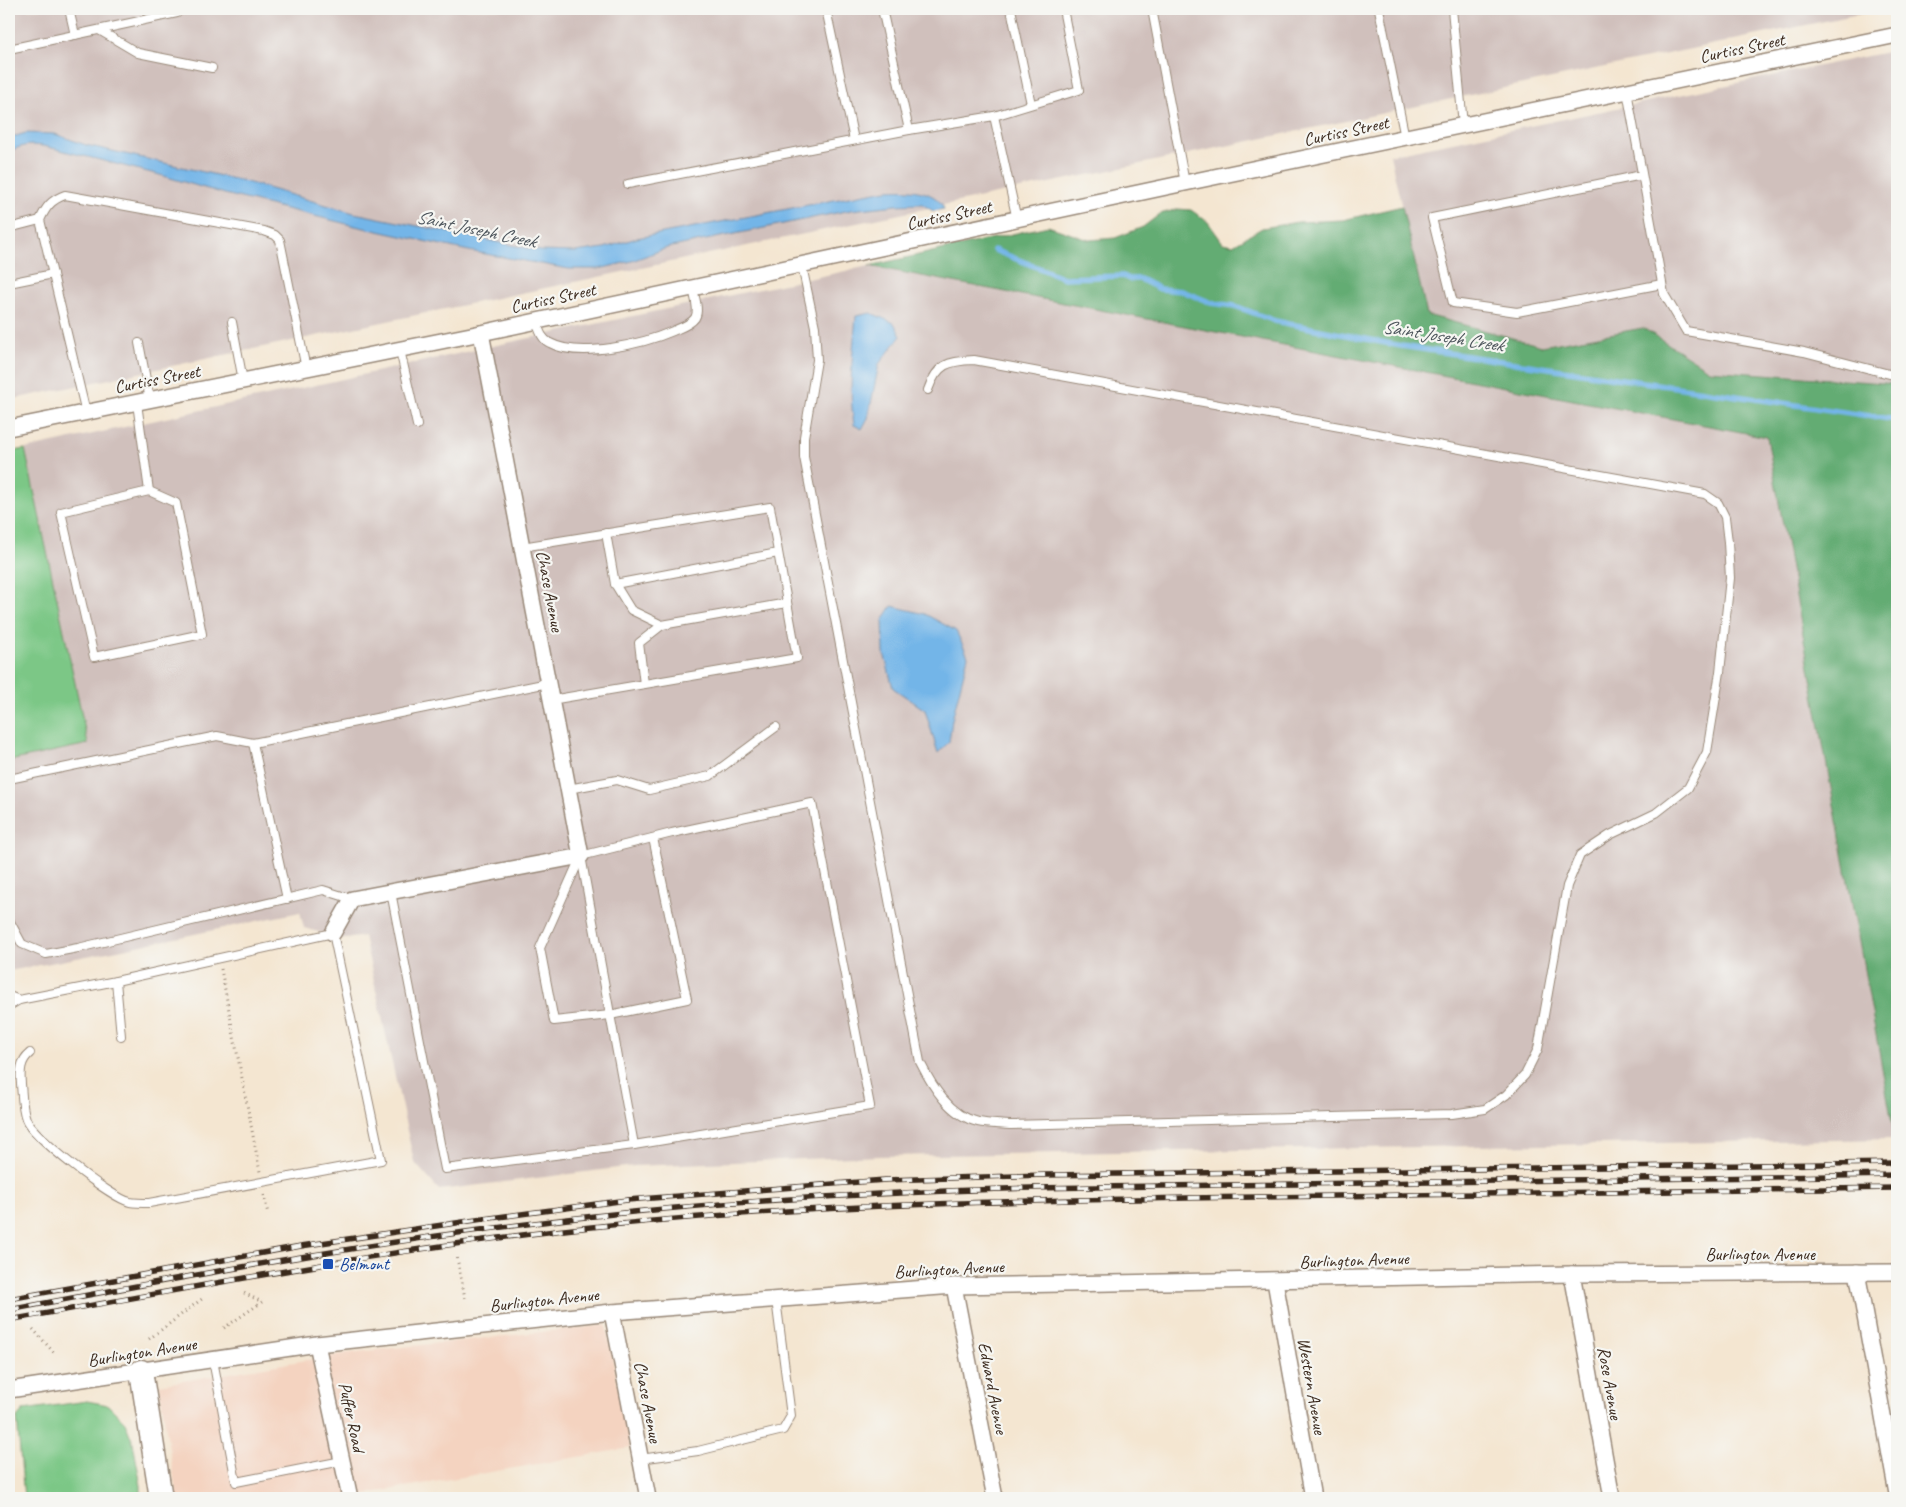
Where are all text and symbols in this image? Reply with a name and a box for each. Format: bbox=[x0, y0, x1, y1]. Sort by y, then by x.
street label: Curtiss Street bbox=[1698, 28, 1788, 68]
street label: Curtiss Street bbox=[1302, 111, 1392, 151]
street label: Curtiss Street bbox=[905, 195, 995, 235]
water label: Saint Joseph Creek bbox=[414, 205, 541, 254]
street label: Curtiss Street bbox=[509, 278, 599, 318]
water label: Saint Joseph Creek bbox=[1381, 315, 1508, 358]
street label: Curtiss Street bbox=[113, 360, 203, 398]
street label: Chase Avenue bbox=[531, 548, 569, 635]
street label: Burlington Avenue bbox=[1705, 1243, 1816, 1265]
street label: Burlington Avenue bbox=[1299, 1247, 1410, 1273]
place label: Belmont bbox=[339, 1253, 391, 1275]
street label: Burlington Avenue bbox=[894, 1255, 1005, 1283]
marker: Belmont bbox=[321, 1257, 335, 1271]
street label: Burlington Avenue bbox=[488, 1283, 601, 1317]
street label: Burlington Avenue bbox=[86, 1332, 199, 1371]
street label: Western Avenue bbox=[1293, 1336, 1331, 1437]
street label: Edward Avenue bbox=[973, 1340, 1013, 1437]
street label: Rose Avenue bbox=[1593, 1345, 1627, 1422]
street label: Chase Avenue bbox=[629, 1359, 667, 1446]
street label: Puffer Road bbox=[334, 1380, 371, 1457]

